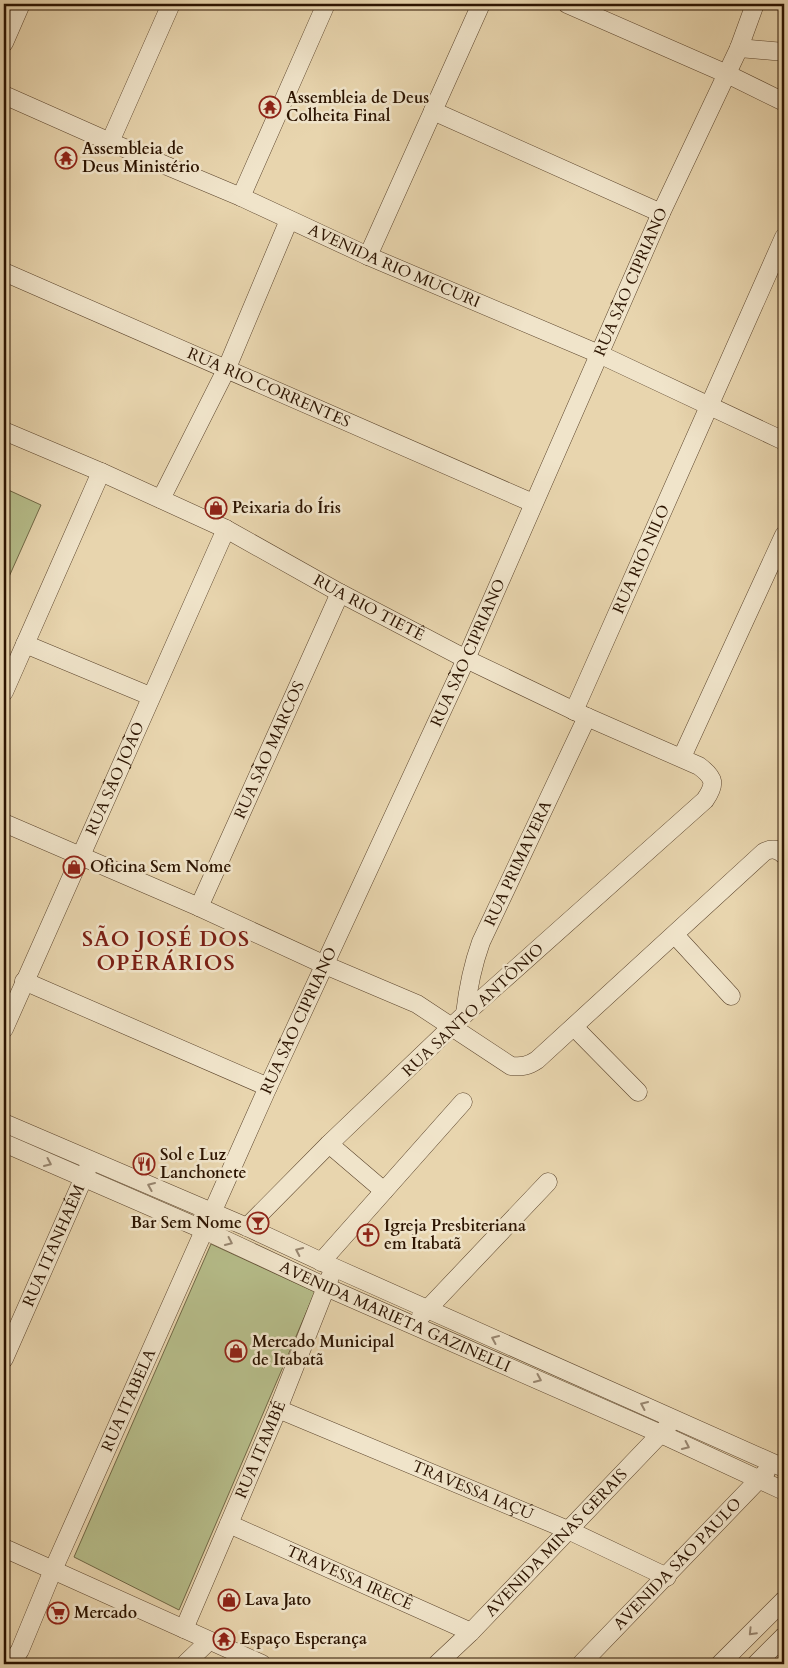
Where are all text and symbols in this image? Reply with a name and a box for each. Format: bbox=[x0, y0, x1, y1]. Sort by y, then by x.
place label: Assembleia de Deus Colheita Final bbox=[286, 87, 429, 127]
temple icon: Assembleia de Deus Colheita Final bbox=[258, 95, 282, 119]
place label: Assembleia de Deus Ministério bbox=[82, 138, 200, 178]
temple icon: Assembleia de Deus Ministério bbox=[54, 146, 78, 170]
street label: RUA SÃO CIPRIANO bbox=[589, 204, 673, 360]
street label: AVENIDA RIO MUCURI bbox=[305, 219, 483, 313]
street label: RUA RIO CORRENTES bbox=[184, 342, 354, 433]
shop icon: Peixaria do Íris bbox=[204, 496, 228, 520]
place label: Peixaria do Íris bbox=[232, 496, 341, 519]
street label: RUA RIO NILO bbox=[607, 501, 675, 617]
street label: RUA RIO TIETÊ bbox=[309, 569, 429, 647]
street label: RUA SÃO CIPRIANO bbox=[425, 575, 511, 730]
street label: RUA SÃO MARCOS bbox=[229, 678, 310, 823]
street label: RUA SÃO JOÃO bbox=[80, 718, 150, 839]
street label: RUA PRIMAVERA bbox=[479, 796, 557, 930]
shop icon: Oficina Sem Nome bbox=[62, 855, 86, 879]
place label: Oficina Sem Nome bbox=[90, 856, 232, 878]
district label: SÃO JOSÉ DOS OPERÁRIOS bbox=[82, 925, 250, 978]
street label: RUA SANTO ANTÔNIO bbox=[397, 938, 549, 1082]
street label: RUA SÃO CIPRIANO bbox=[255, 943, 342, 1098]
place label: Sol e Luz Lanchonete bbox=[160, 1144, 247, 1184]
restaurant icon: Sol e Luz Lanchonete bbox=[132, 1152, 156, 1176]
one-way arrow bbox=[43, 1157, 52, 1168]
street label: RUA ITANHAÉM bbox=[17, 1181, 90, 1310]
one-way arrow bbox=[147, 1181, 155, 1191]
bar icon: Bar Sem Nome bbox=[246, 1211, 270, 1235]
place label: Bar Sem Nome bbox=[130, 1212, 242, 1234]
place label: Igreja Presbiteriana em Itabatã bbox=[384, 1215, 526, 1255]
church icon: Igreja Presbiteriana em Itabatã bbox=[356, 1223, 380, 1247]
one-way arrow bbox=[224, 1236, 233, 1246]
one-way arrow bbox=[295, 1247, 304, 1258]
street label: AVENIDA MARIETA GAZINELLI bbox=[276, 1256, 514, 1378]
place label: Mercado Municipal de Itabatã bbox=[252, 1331, 395, 1371]
one-way arrow bbox=[491, 1335, 500, 1345]
shop icon: Mercado Municipal de Itabatã bbox=[224, 1339, 248, 1363]
street label: RUA ITABELA bbox=[96, 1345, 161, 1455]
one-way arrow bbox=[533, 1373, 542, 1384]
street label: RUA ITAMBÉ bbox=[230, 1398, 291, 1502]
one-way arrow bbox=[640, 1400, 649, 1411]
one-way arrow bbox=[681, 1439, 690, 1450]
street label: TRAVESSA IAÇÚ bbox=[409, 1455, 537, 1525]
street label: AVENIDA MINAS GERAIS bbox=[480, 1464, 632, 1622]
street label: AVENIDA SÃO PAULO bbox=[609, 1493, 746, 1635]
street label: TRAVESSA IRECÊ bbox=[283, 1540, 416, 1616]
shop icon: Lava Jato bbox=[217, 1588, 241, 1612]
place label: Lava Jato bbox=[245, 1589, 311, 1611]
supermarket icon: Mercado bbox=[46, 1601, 70, 1625]
place label: Mercado bbox=[74, 1602, 137, 1624]
one-way arrow bbox=[749, 1626, 758, 1635]
temple icon: Espaço Esperança bbox=[212, 1627, 236, 1651]
place label: Espaço Esperança bbox=[240, 1628, 367, 1650]

